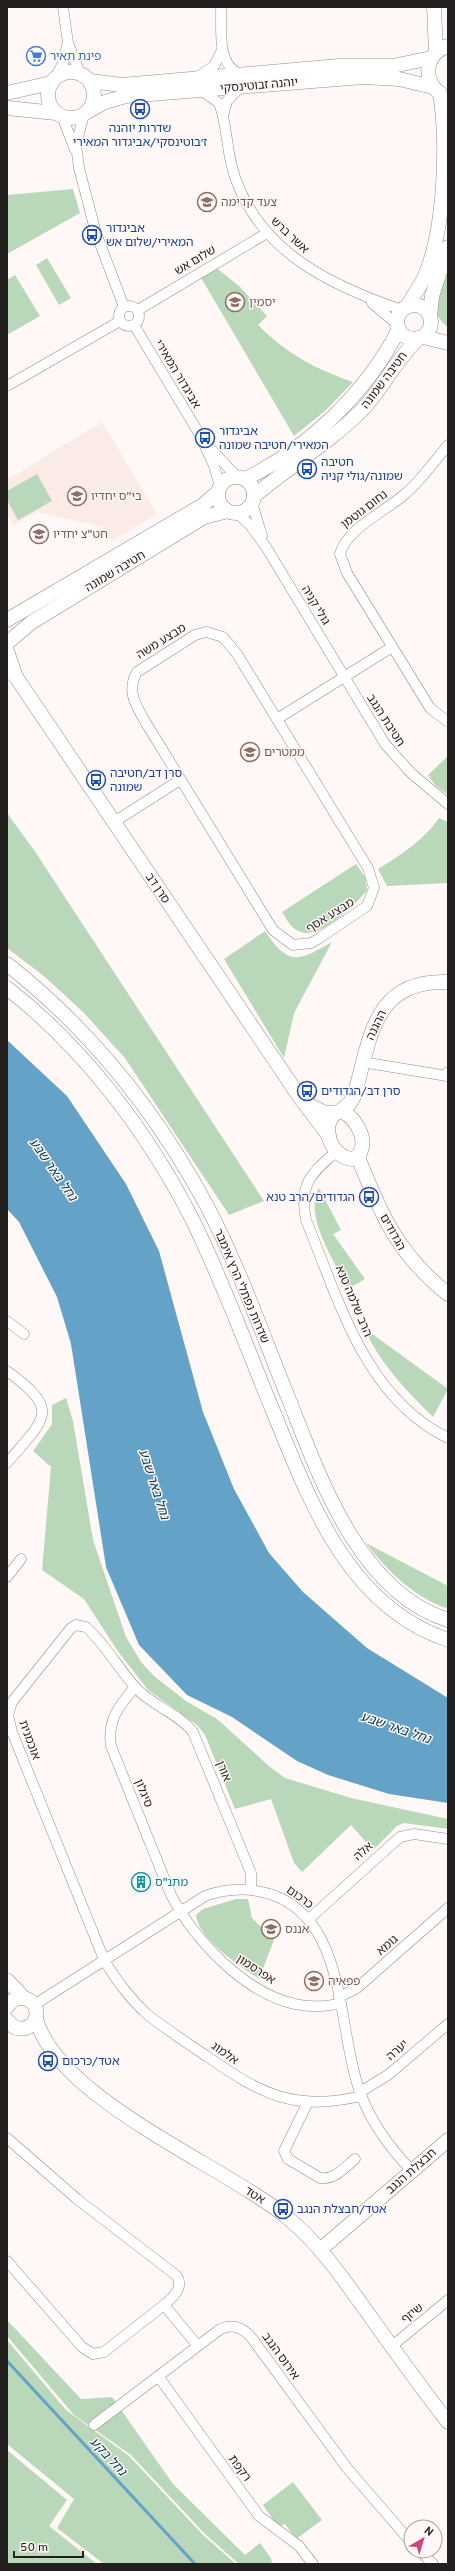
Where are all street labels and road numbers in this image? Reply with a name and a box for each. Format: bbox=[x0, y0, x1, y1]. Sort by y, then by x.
street label: יוהנה זבוטינסקי bbox=[220, 75, 299, 97]
street label: אשר ברש bbox=[267, 214, 312, 258]
street label: שלום אש bbox=[172, 242, 219, 279]
street label: אביגדור המאירי bbox=[150, 337, 204, 412]
street label: חטיבה שמונה bbox=[358, 349, 412, 413]
street label: נחום גוטמן bbox=[338, 487, 391, 533]
street label: חטיבה שמונה bbox=[82, 547, 149, 596]
street label: גולי קניה bbox=[297, 583, 333, 629]
street label: מבצע משה bbox=[134, 620, 189, 663]
street label: חטיבת הנגב bbox=[362, 691, 408, 750]
street label: סרן דב bbox=[141, 870, 173, 907]
street label: מבצע אסף bbox=[303, 895, 358, 937]
street label: ההגנה bbox=[363, 1008, 391, 1043]
street label: הגדודים bbox=[375, 1211, 409, 1254]
street label: שדרות נפתלי הרץ אימבר bbox=[210, 1227, 272, 1346]
street label: הרב שלמה טנא bbox=[331, 1263, 375, 1340]
street label: אוכמנית bbox=[15, 1718, 44, 1763]
street label: אורן bbox=[212, 1759, 235, 1785]
street label: סיגלון bbox=[130, 1777, 156, 1810]
street label: אלה bbox=[350, 1838, 377, 1865]
street label: כרכום bbox=[283, 1882, 316, 1913]
street label: גומא bbox=[373, 1932, 402, 1960]
street label: אפרסמון bbox=[233, 1951, 279, 1989]
street label: יערה bbox=[383, 2037, 412, 2065]
street label: אלמוג bbox=[208, 2039, 242, 2069]
street label: חבצלת הנגב bbox=[383, 2145, 440, 2198]
street label: אטד bbox=[241, 2183, 268, 2209]
street label: שיזף bbox=[398, 2300, 427, 2327]
street label: אירוס הנגב bbox=[258, 2330, 303, 2384]
street label: רקפת bbox=[224, 2452, 254, 2485]

